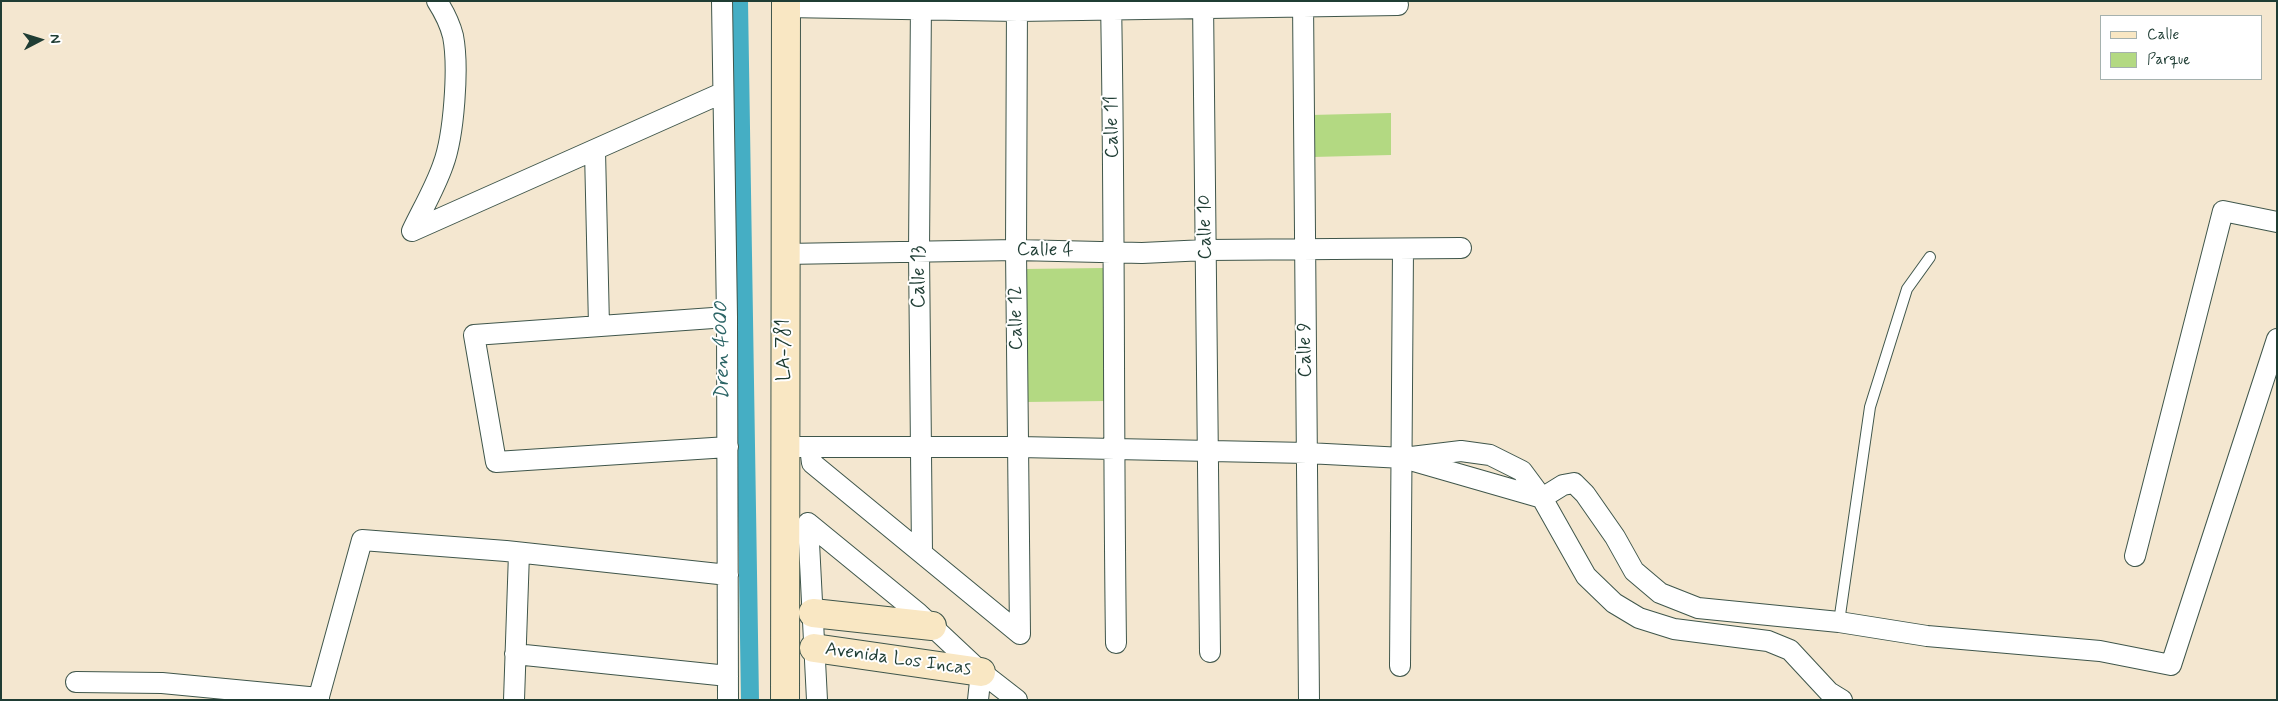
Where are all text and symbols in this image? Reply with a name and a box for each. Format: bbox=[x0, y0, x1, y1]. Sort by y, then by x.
north arrow bbox=[15, 15, 65, 65]
legend bbox=[2100, 15, 2263, 80]
text: Calle bbox=[2147, 25, 2179, 45]
text: N bbox=[46, 33, 64, 44]
text: Parque bbox=[2147, 50, 2190, 70]
street label: Calle 11 bbox=[1101, 95, 1125, 159]
street label: Calle 10 bbox=[1194, 194, 1218, 260]
street label: Calle 4 bbox=[1016, 239, 1074, 263]
street label: Calle 13 bbox=[909, 246, 931, 308]
street label: Calle 12 bbox=[1005, 286, 1029, 350]
water label: Dren 4000 bbox=[710, 302, 736, 400]
street label: LA-781 bbox=[774, 319, 796, 381]
street label: Calle 9 bbox=[1294, 322, 1318, 378]
street label: Avenida Los Incas bbox=[823, 638, 973, 682]

